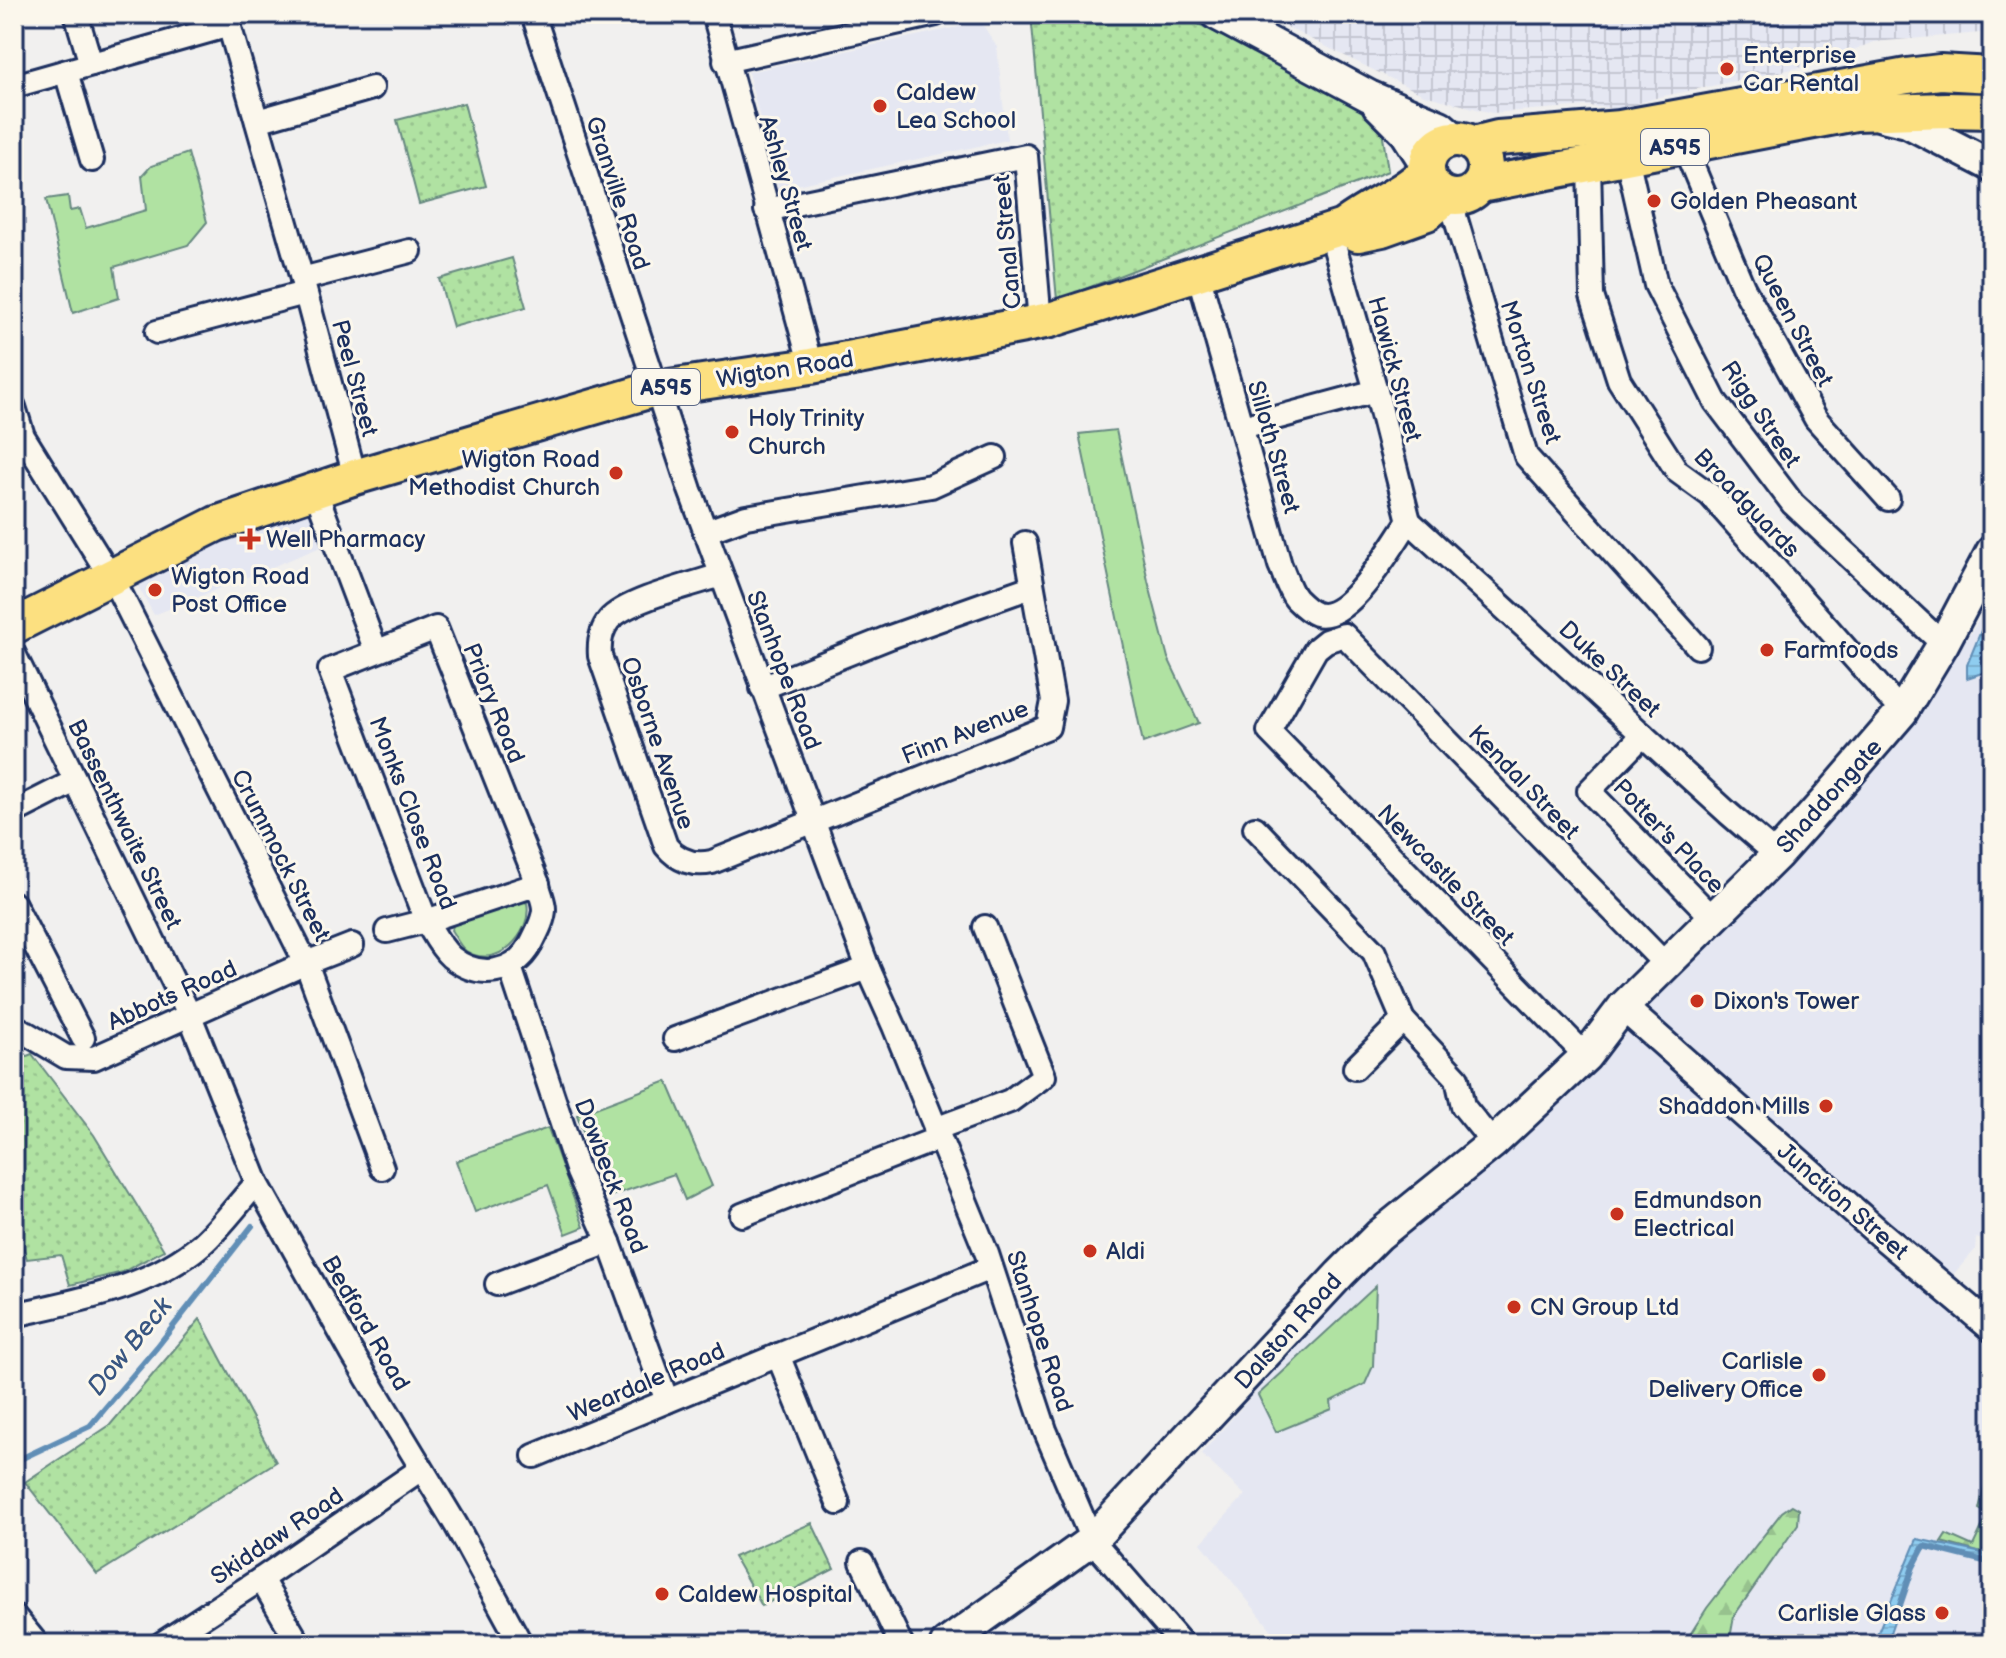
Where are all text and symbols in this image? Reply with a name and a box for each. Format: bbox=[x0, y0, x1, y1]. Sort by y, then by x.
place label: Enterprise Car Rental bbox=[1743, 41, 1859, 98]
marker: Enterprise Car Rental bbox=[1718, 60, 1736, 78]
place label: Caldew Lea School bbox=[896, 78, 1016, 135]
marker: Caldew Lea School bbox=[871, 97, 889, 115]
street label: Ashley Street bbox=[752, 112, 819, 255]
street label: Granville Road bbox=[579, 113, 656, 274]
road number: A595 bbox=[1641, 129, 1709, 165]
street label: Canal Street bbox=[987, 173, 1028, 310]
place label: Golden Pheasant bbox=[1670, 187, 1858, 216]
marker: Golden Pheasant bbox=[1645, 192, 1663, 210]
street label: Queen Street bbox=[1745, 249, 1840, 392]
street label: Hawick Street bbox=[1361, 293, 1428, 446]
street label: Morton Street bbox=[1494, 297, 1568, 448]
street label: Peel Street bbox=[325, 316, 384, 440]
street label: Wigton Road bbox=[714, 344, 856, 395]
street label: Rigg Street bbox=[1714, 355, 1807, 474]
road number: A595 bbox=[632, 369, 700, 405]
street label: Silloth Street bbox=[1241, 378, 1306, 517]
place label: Holy Trinity Church bbox=[748, 404, 865, 461]
marker: Holy Trinity Church bbox=[723, 423, 741, 441]
street label: Broadguards bbox=[1688, 443, 1806, 564]
place label: Wigton Road Methodist Church bbox=[408, 445, 600, 502]
marker: Wigton Road Methodist Church bbox=[607, 464, 625, 482]
place label: Well Pharmacy bbox=[266, 525, 426, 554]
marker: Well Pharmacy bbox=[241, 530, 259, 548]
place label: Wigton Road Post Office bbox=[171, 562, 310, 619]
marker: Wigton Road Post Office bbox=[146, 581, 164, 599]
street label: Stanhope Road bbox=[740, 587, 827, 754]
street label: Duke Street bbox=[1553, 615, 1667, 724]
place label: Farmfoods bbox=[1783, 636, 1898, 665]
street label: Priory Road bbox=[456, 639, 531, 767]
marker: Farmfoods bbox=[1758, 641, 1776, 659]
street label: Osborne Avenue bbox=[614, 653, 701, 833]
street label: Finn Avenue bbox=[898, 694, 1033, 771]
street label: Monks Close Road bbox=[362, 713, 463, 914]
street label: Bassenthwaite Street bbox=[61, 715, 188, 934]
street label: Kendal Street bbox=[1462, 719, 1586, 846]
street label: Shaddongate bbox=[1770, 733, 1888, 860]
street label: Crummock Street bbox=[225, 765, 337, 947]
street label: Potter's Place bbox=[1607, 773, 1731, 900]
street label: Newcastle Street bbox=[1371, 799, 1521, 952]
street label: Abbots Road bbox=[103, 954, 241, 1037]
place label: Dixon's Tower bbox=[1713, 987, 1859, 1016]
marker: Dixon's Tower bbox=[1688, 992, 1706, 1010]
place label: Shaddon Mills bbox=[1659, 1092, 1810, 1121]
street label: Dowbeck Road bbox=[568, 1095, 653, 1258]
marker: Shaddon Mills bbox=[1817, 1097, 1835, 1115]
street label: Junction Street bbox=[1771, 1137, 1915, 1267]
place label: Edmundson Electrical bbox=[1633, 1186, 1762, 1243]
marker: Edmundson Electrical bbox=[1608, 1205, 1626, 1223]
place label: Aldi bbox=[1106, 1237, 1145, 1266]
marker: Aldi bbox=[1081, 1242, 1099, 1260]
street label: Stanhope Road bbox=[1000, 1247, 1079, 1415]
street label: Bedford Road bbox=[315, 1251, 416, 1396]
street label: Dalston Road bbox=[1229, 1267, 1348, 1395]
water label: Dow Beck bbox=[81, 1291, 180, 1402]
place label: CN Group Ltd bbox=[1530, 1293, 1679, 1322]
marker: CN Group Ltd bbox=[1505, 1298, 1523, 1316]
street label: Weardale Road bbox=[563, 1336, 729, 1429]
place label: Carlisle Delivery Office bbox=[1648, 1347, 1803, 1404]
marker: Carlisle Delivery Office bbox=[1810, 1366, 1828, 1384]
street label: Skiddaw Road bbox=[205, 1481, 349, 1591]
place label: Caldew Hospital bbox=[678, 1580, 853, 1609]
marker: Caldew Hospital bbox=[653, 1585, 671, 1603]
place label: Carlisle Glass bbox=[1777, 1599, 1926, 1628]
marker: Carlisle Glass bbox=[1933, 1604, 1951, 1622]

